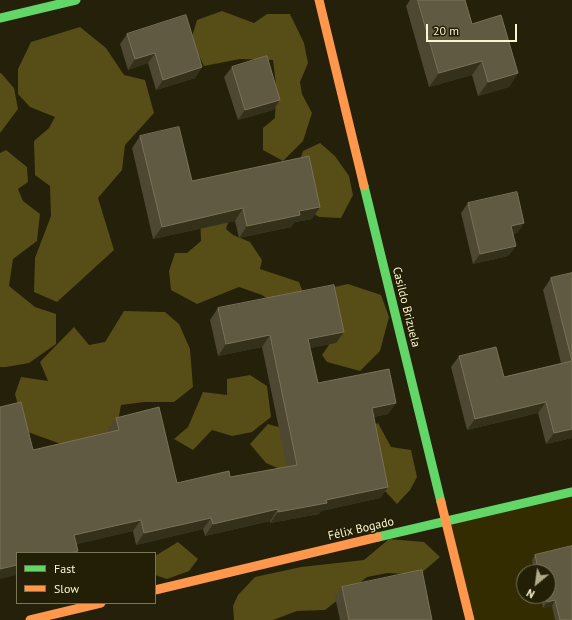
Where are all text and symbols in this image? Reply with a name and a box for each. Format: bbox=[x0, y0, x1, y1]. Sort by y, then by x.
scale bar bbox=[428, 16, 519, 42]
text: 20 m bbox=[433, 23, 459, 38]
street label: Casildo Brizuela bbox=[389, 265, 423, 349]
street label: Félix Bogado bbox=[327, 514, 395, 544]
legend bbox=[16, 552, 156, 604]
text: Fast bbox=[54, 561, 75, 576]
north arrow bbox=[516, 564, 556, 604]
text: Slow bbox=[54, 581, 79, 596]
text: N bbox=[524, 586, 537, 602]

